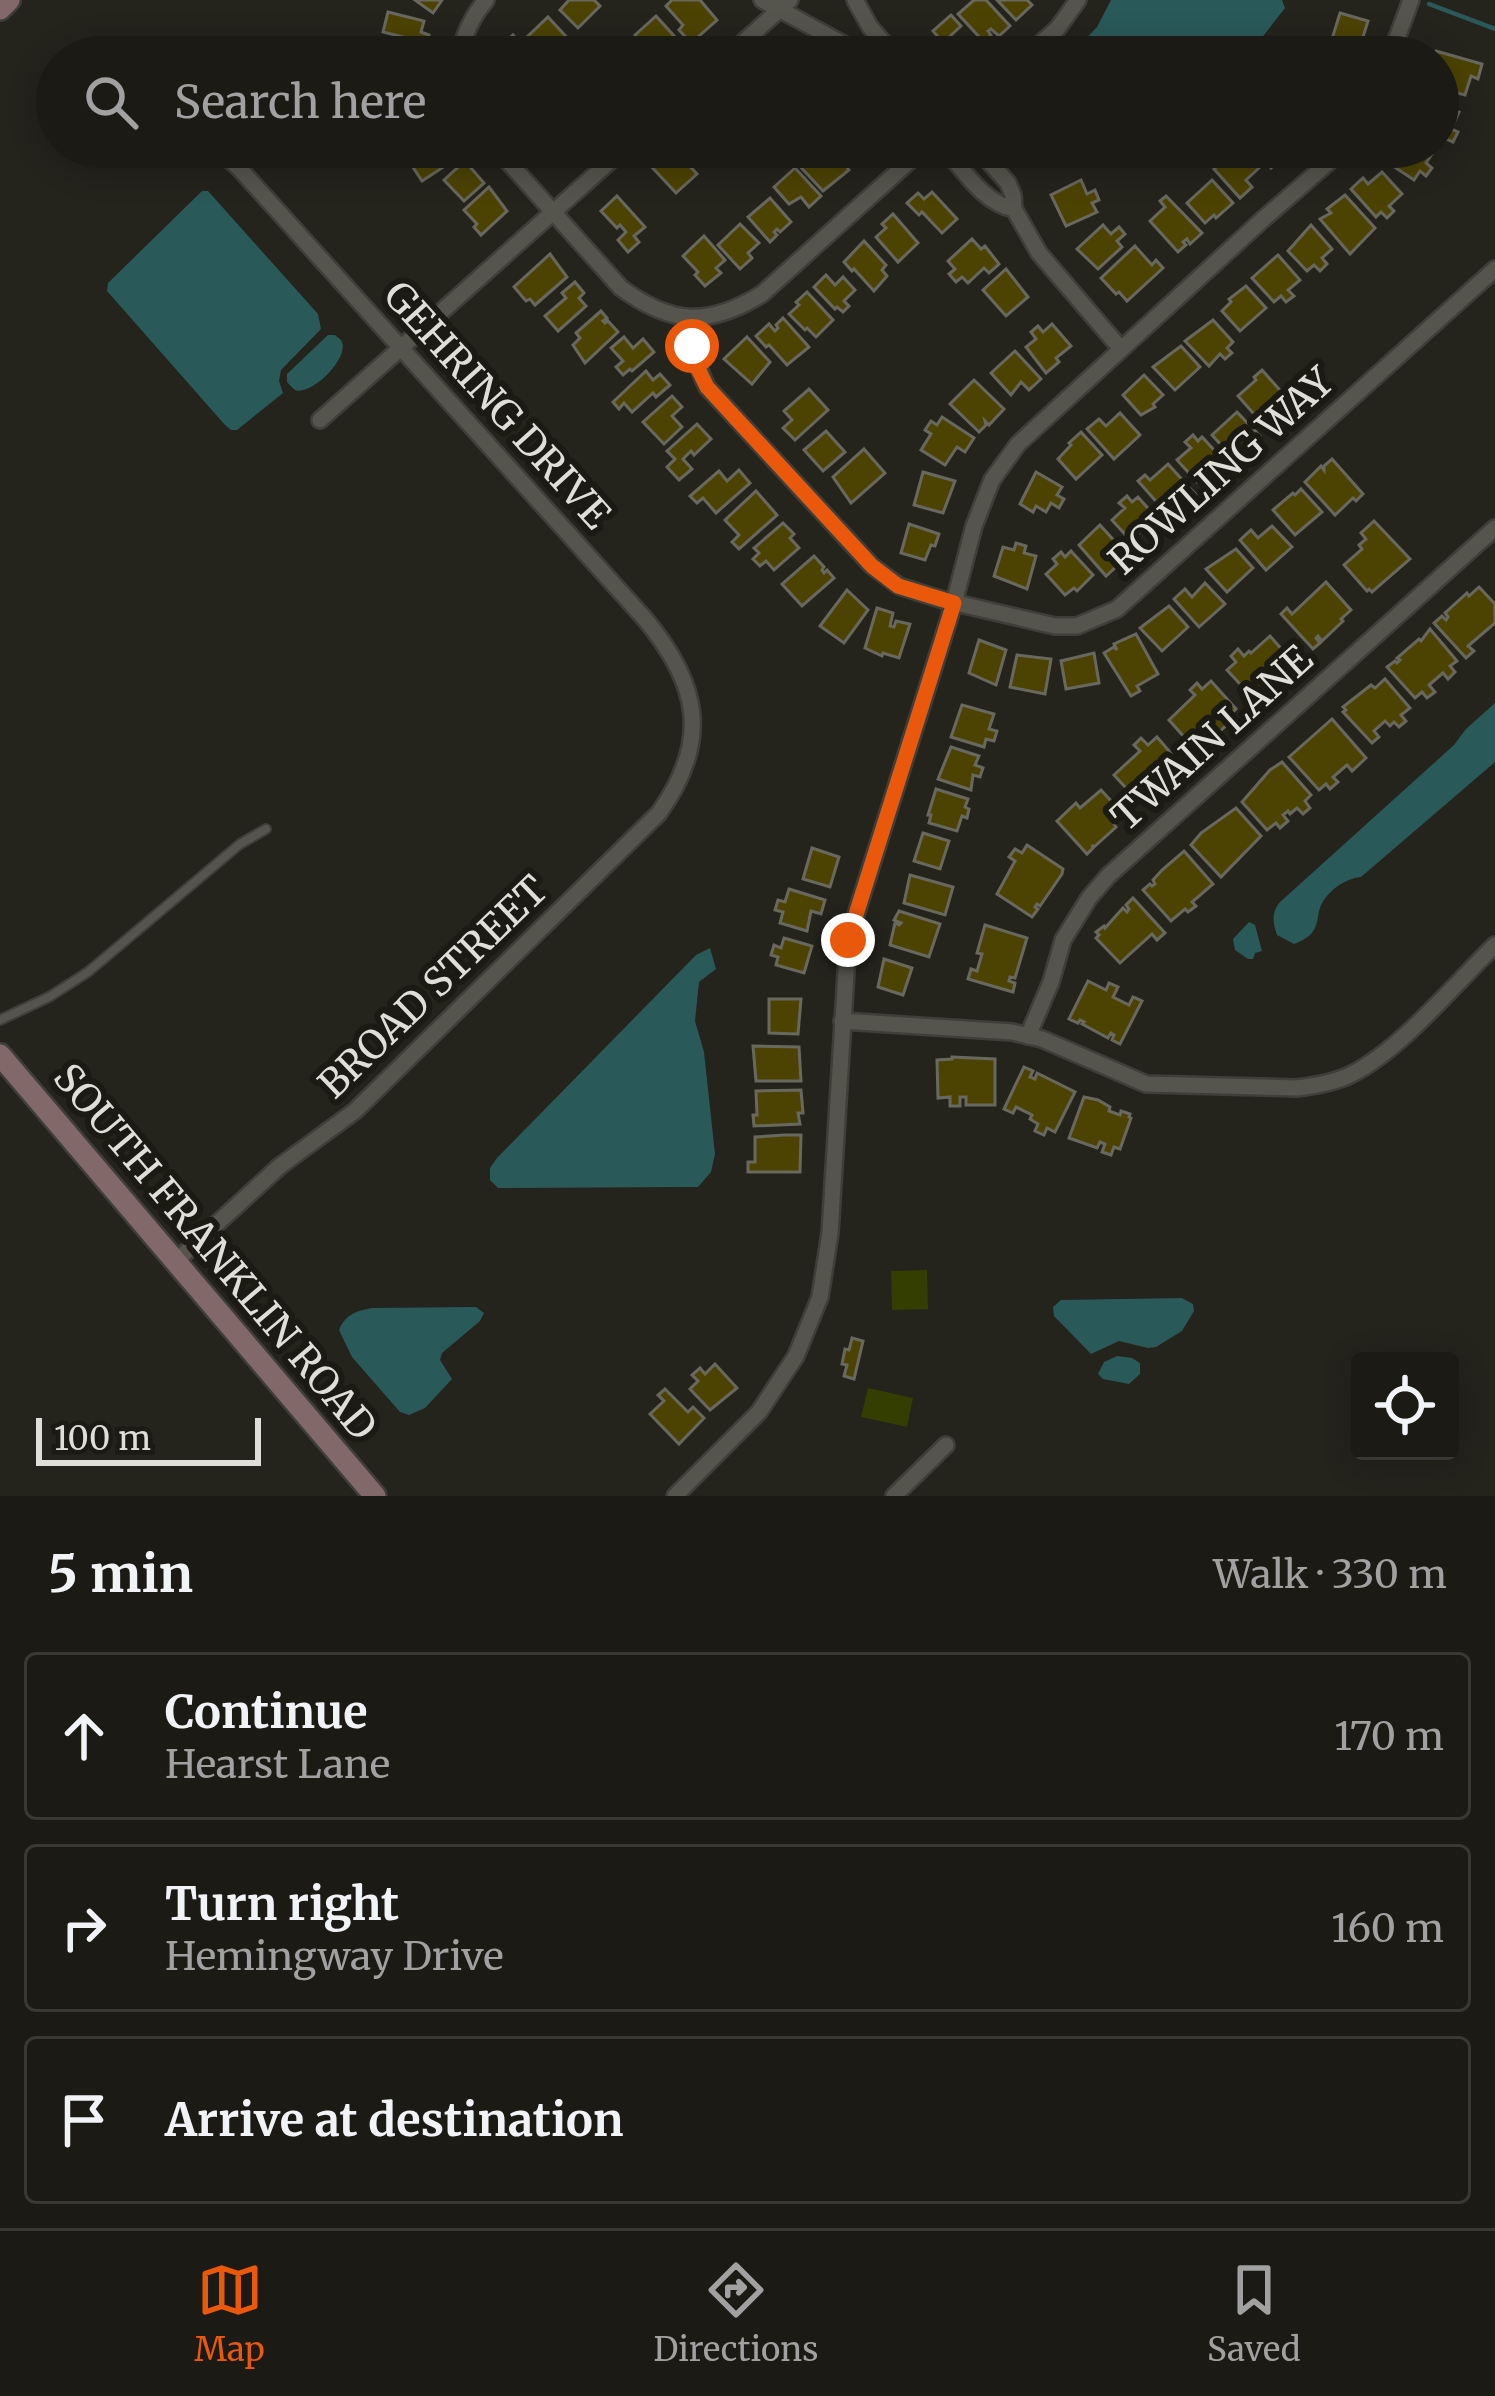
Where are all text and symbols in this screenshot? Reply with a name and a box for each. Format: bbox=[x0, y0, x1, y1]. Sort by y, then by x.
search box bbox=[36, 36, 1459, 168]
icon: search bbox=[78, 69, 144, 135]
text: Search here bbox=[174, 74, 426, 130]
street label: GEHRING DRIVE bbox=[373, 271, 621, 539]
route start bbox=[665, 319, 719, 373]
street label: ROWLING WAY bbox=[1098, 357, 1344, 585]
street label: TWAIN LANE bbox=[1101, 635, 1323, 841]
street label: BROAD STREET bbox=[308, 866, 558, 1108]
route end bbox=[821, 913, 875, 967]
street label: SOUTH FRANKLIN ROAD bbox=[43, 1054, 387, 1450]
map controls bbox=[1351, 1352, 1459, 1460]
button: locate bbox=[1351, 1352, 1459, 1460]
scale bar bbox=[36, 1412, 261, 1465]
text: 100 m bbox=[54, 1418, 151, 1459]
text: 5 min bbox=[48, 1542, 193, 1606]
text: Walk · 330 m bbox=[1213, 1550, 1447, 1599]
text: Continue bbox=[165, 1684, 367, 1740]
icon: ahead bbox=[51, 1703, 117, 1769]
text: 170 m bbox=[1334, 1712, 1444, 1761]
text: Hearst Lane bbox=[165, 1740, 390, 1789]
text: Turn right bbox=[165, 1876, 399, 1932]
icon: right bbox=[51, 1895, 117, 1961]
text: 160 m bbox=[1331, 1904, 1444, 1953]
text: Hemingway Drive bbox=[165, 1932, 504, 1981]
icon: arrive bbox=[51, 2087, 117, 2153]
text: Arrive at destination bbox=[165, 2092, 623, 2148]
tab: Map bbox=[194, 2257, 265, 2370]
tab: Directions bbox=[653, 2257, 818, 2370]
tab: Saved bbox=[1207, 2257, 1301, 2370]

